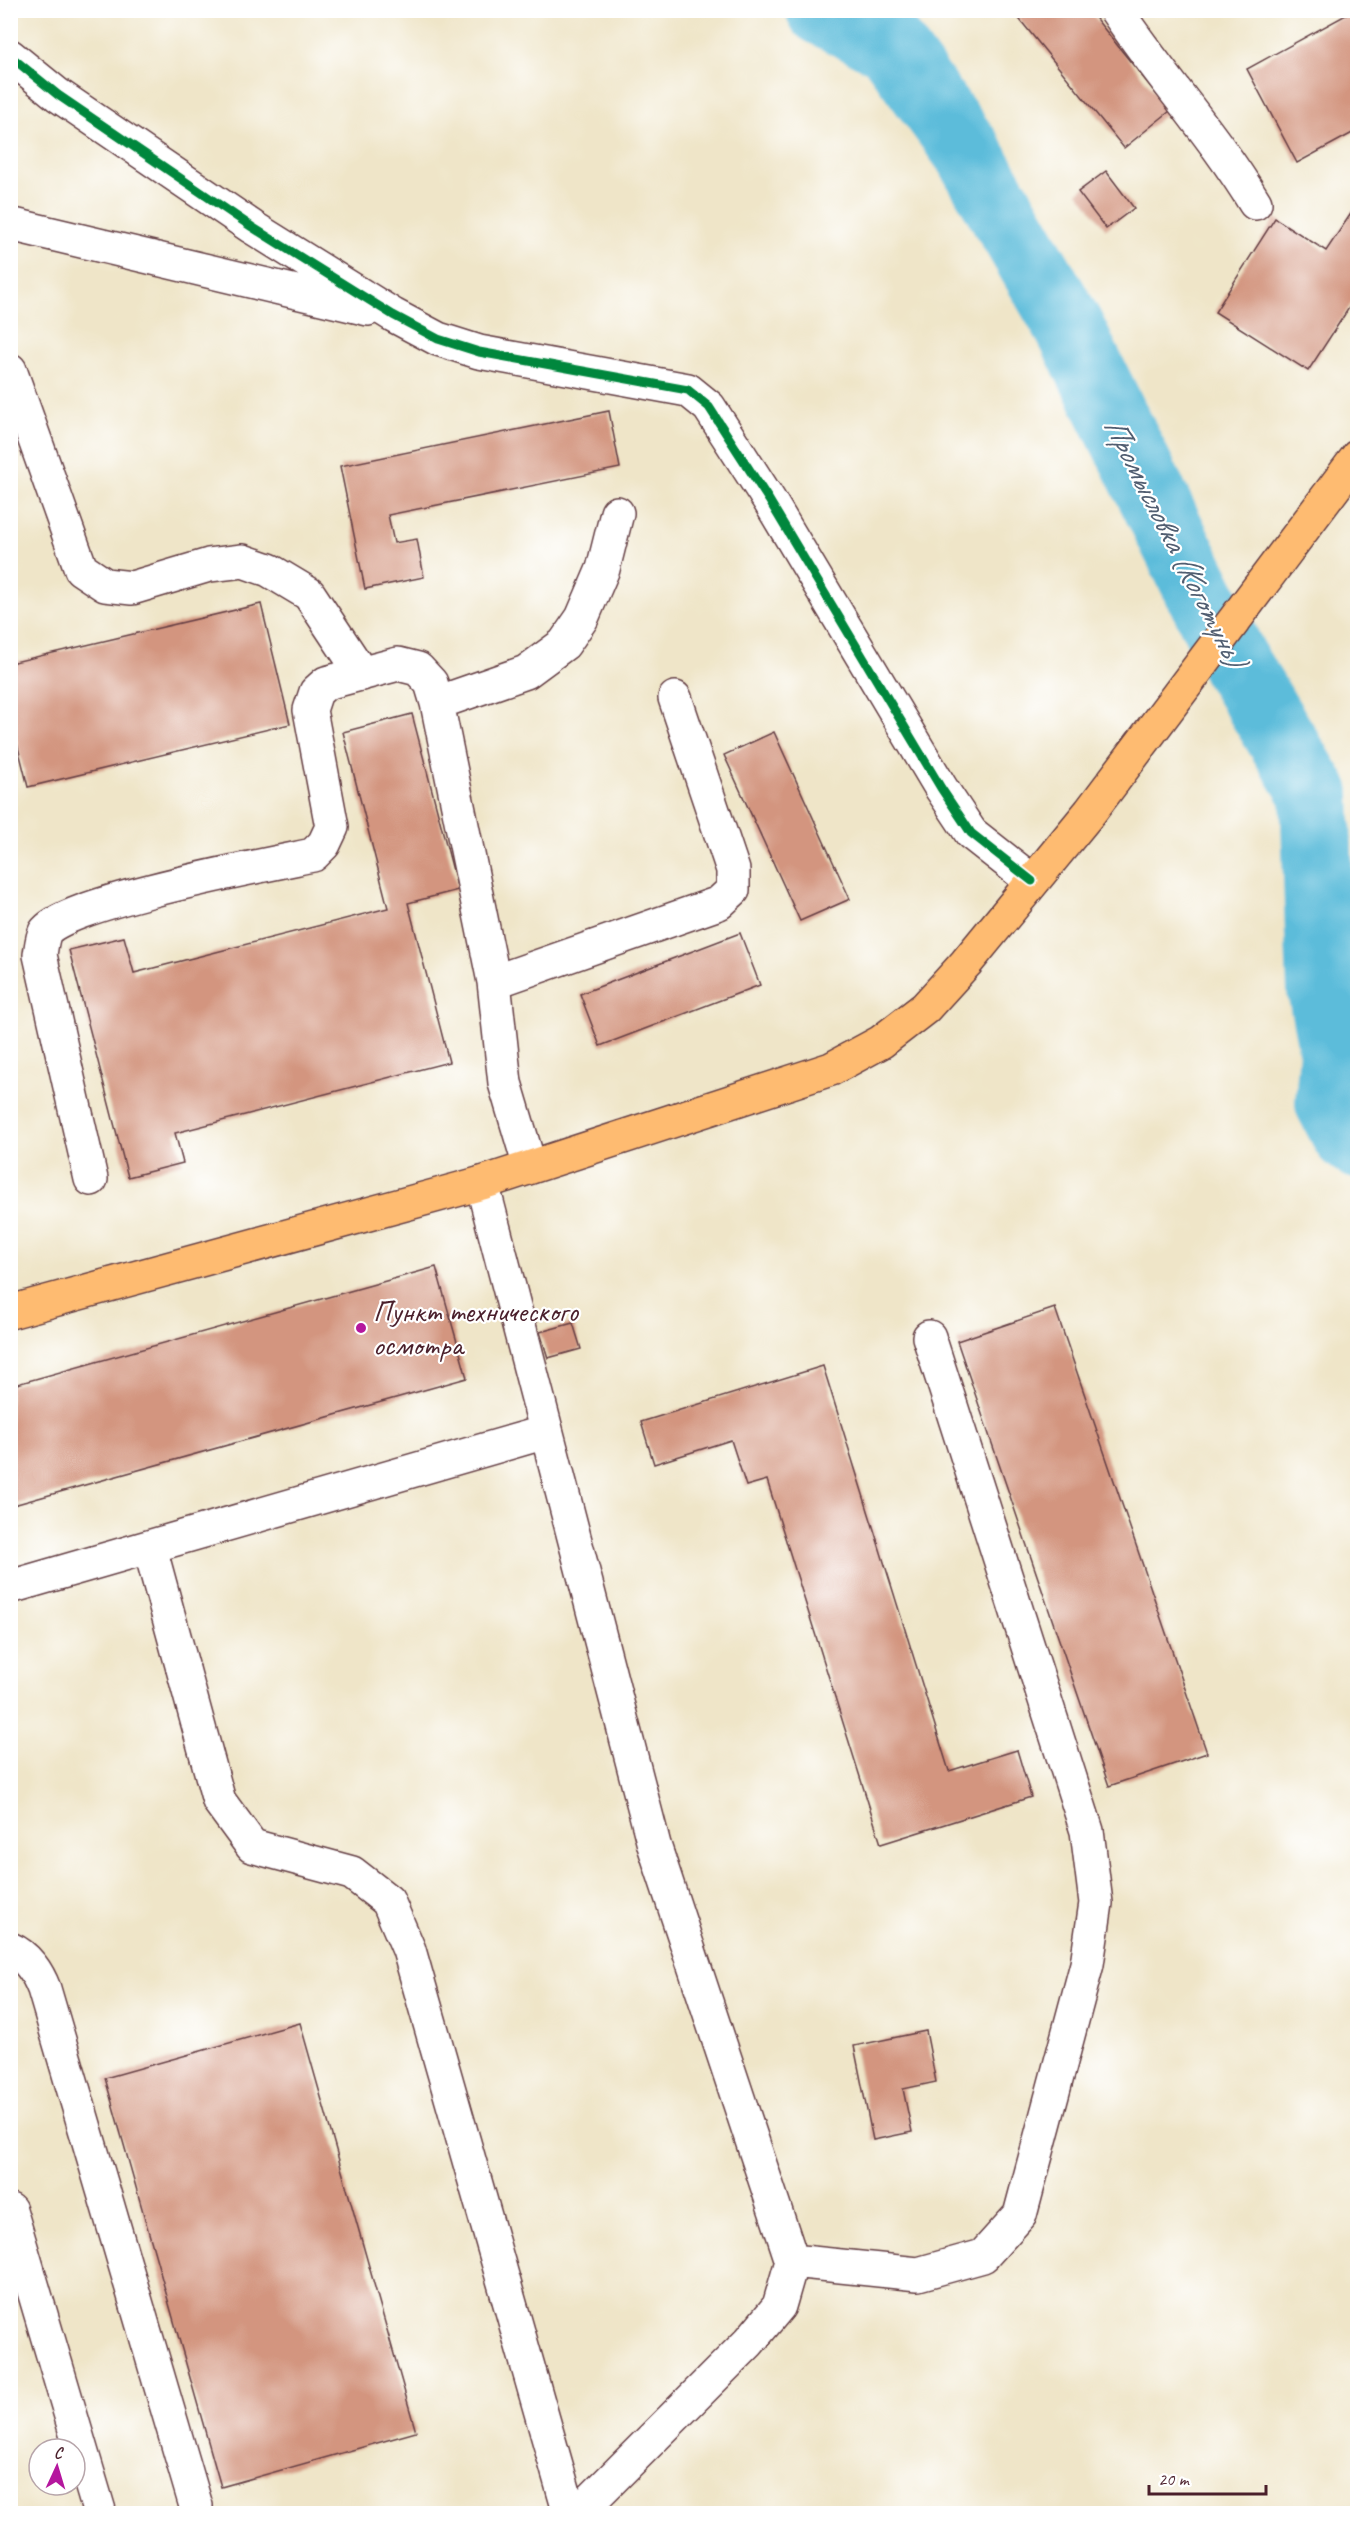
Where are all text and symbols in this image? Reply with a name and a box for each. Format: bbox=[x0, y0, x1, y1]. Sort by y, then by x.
water label: Промысловка (Коготунь) bbox=[1094, 410, 1258, 678]
place label: Пункт технического осмотра bbox=[373, 1292, 579, 1364]
marker: Пункт технического осмотра bbox=[354, 1321, 368, 1335]
north arrow bbox=[27, 2437, 87, 2497]
text: С bbox=[53, 2443, 65, 2463]
scale bar bbox=[1149, 2458, 1266, 2496]
text: 20 m bbox=[1158, 2468, 1191, 2490]

